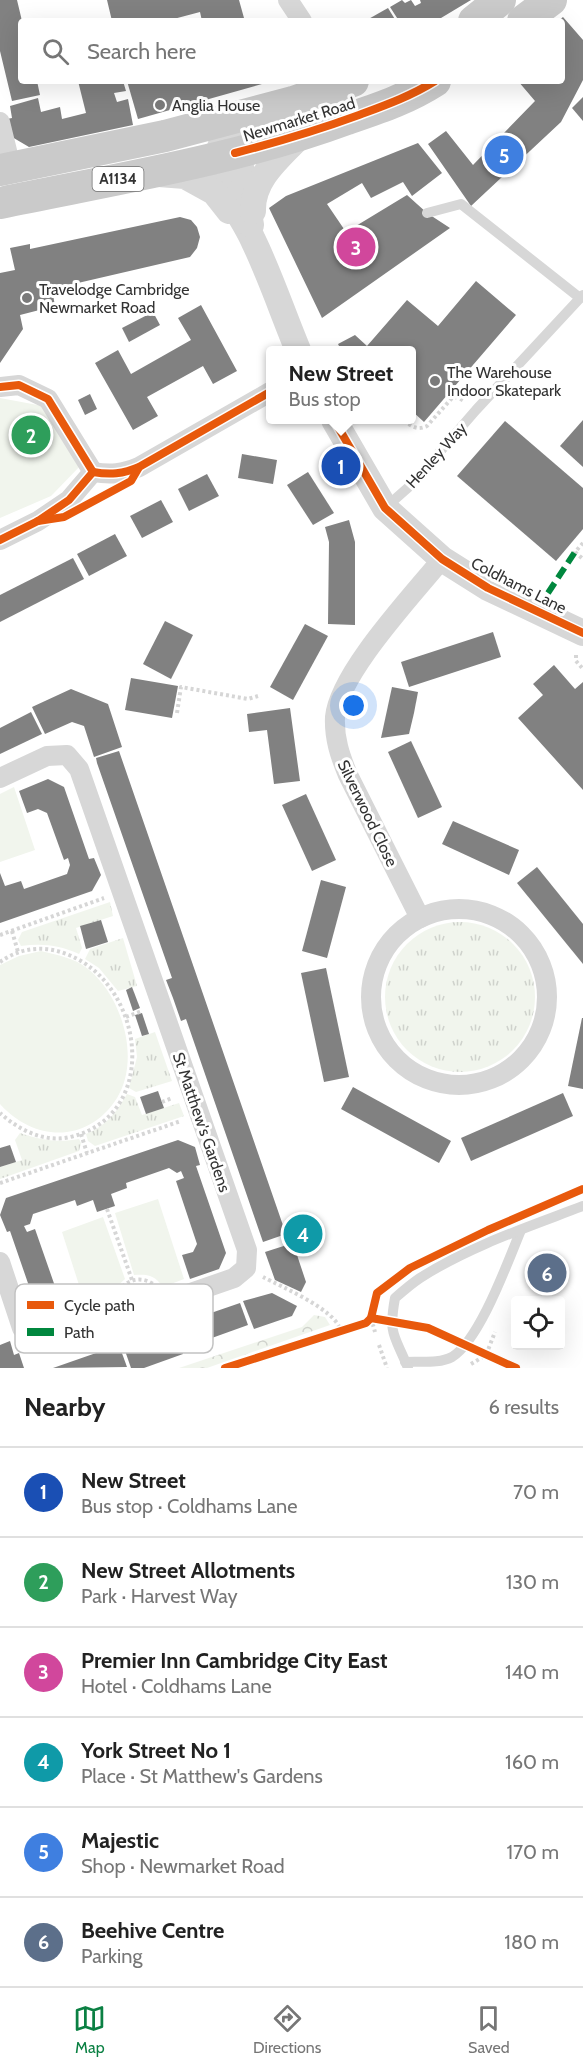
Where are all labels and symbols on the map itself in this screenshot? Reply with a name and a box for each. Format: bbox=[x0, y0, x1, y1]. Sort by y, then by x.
street label: Newmarket Road bbox=[241, 93, 358, 146]
place label: Anglia House bbox=[172, 96, 260, 115]
marker: Anglia House bbox=[153, 98, 167, 112]
pin: 5 bbox=[484, 132, 524, 178]
road number: A1134 bbox=[92, 167, 144, 191]
pin: 3 bbox=[336, 224, 376, 270]
place label: Travelodge Cambridge Newmarket Road bbox=[39, 280, 189, 317]
marker: Travelodge Cambridge Newmarket Road bbox=[20, 291, 34, 305]
place label: The Warehouse Indoor Skatepark bbox=[447, 363, 562, 400]
marker: The Warehouse Indoor Skatepark bbox=[428, 374, 442, 388]
pin: 2 bbox=[12, 412, 51, 458]
street label: Henley Way bbox=[402, 419, 471, 492]
pin: 1 bbox=[322, 444, 360, 488]
street label: Coldhams Lane bbox=[468, 553, 570, 618]
your location bbox=[339, 691, 368, 720]
street label: Silverwood Close bbox=[334, 757, 402, 870]
street label: St Matthew's Gardens bbox=[169, 1050, 234, 1195]
pin: 4 bbox=[284, 1212, 322, 1256]
pin: 6 bbox=[528, 1250, 566, 1296]
legend bbox=[15, 1284, 213, 1353]
text: Cycle path bbox=[64, 1296, 135, 1315]
text: Path bbox=[64, 1323, 95, 1342]

